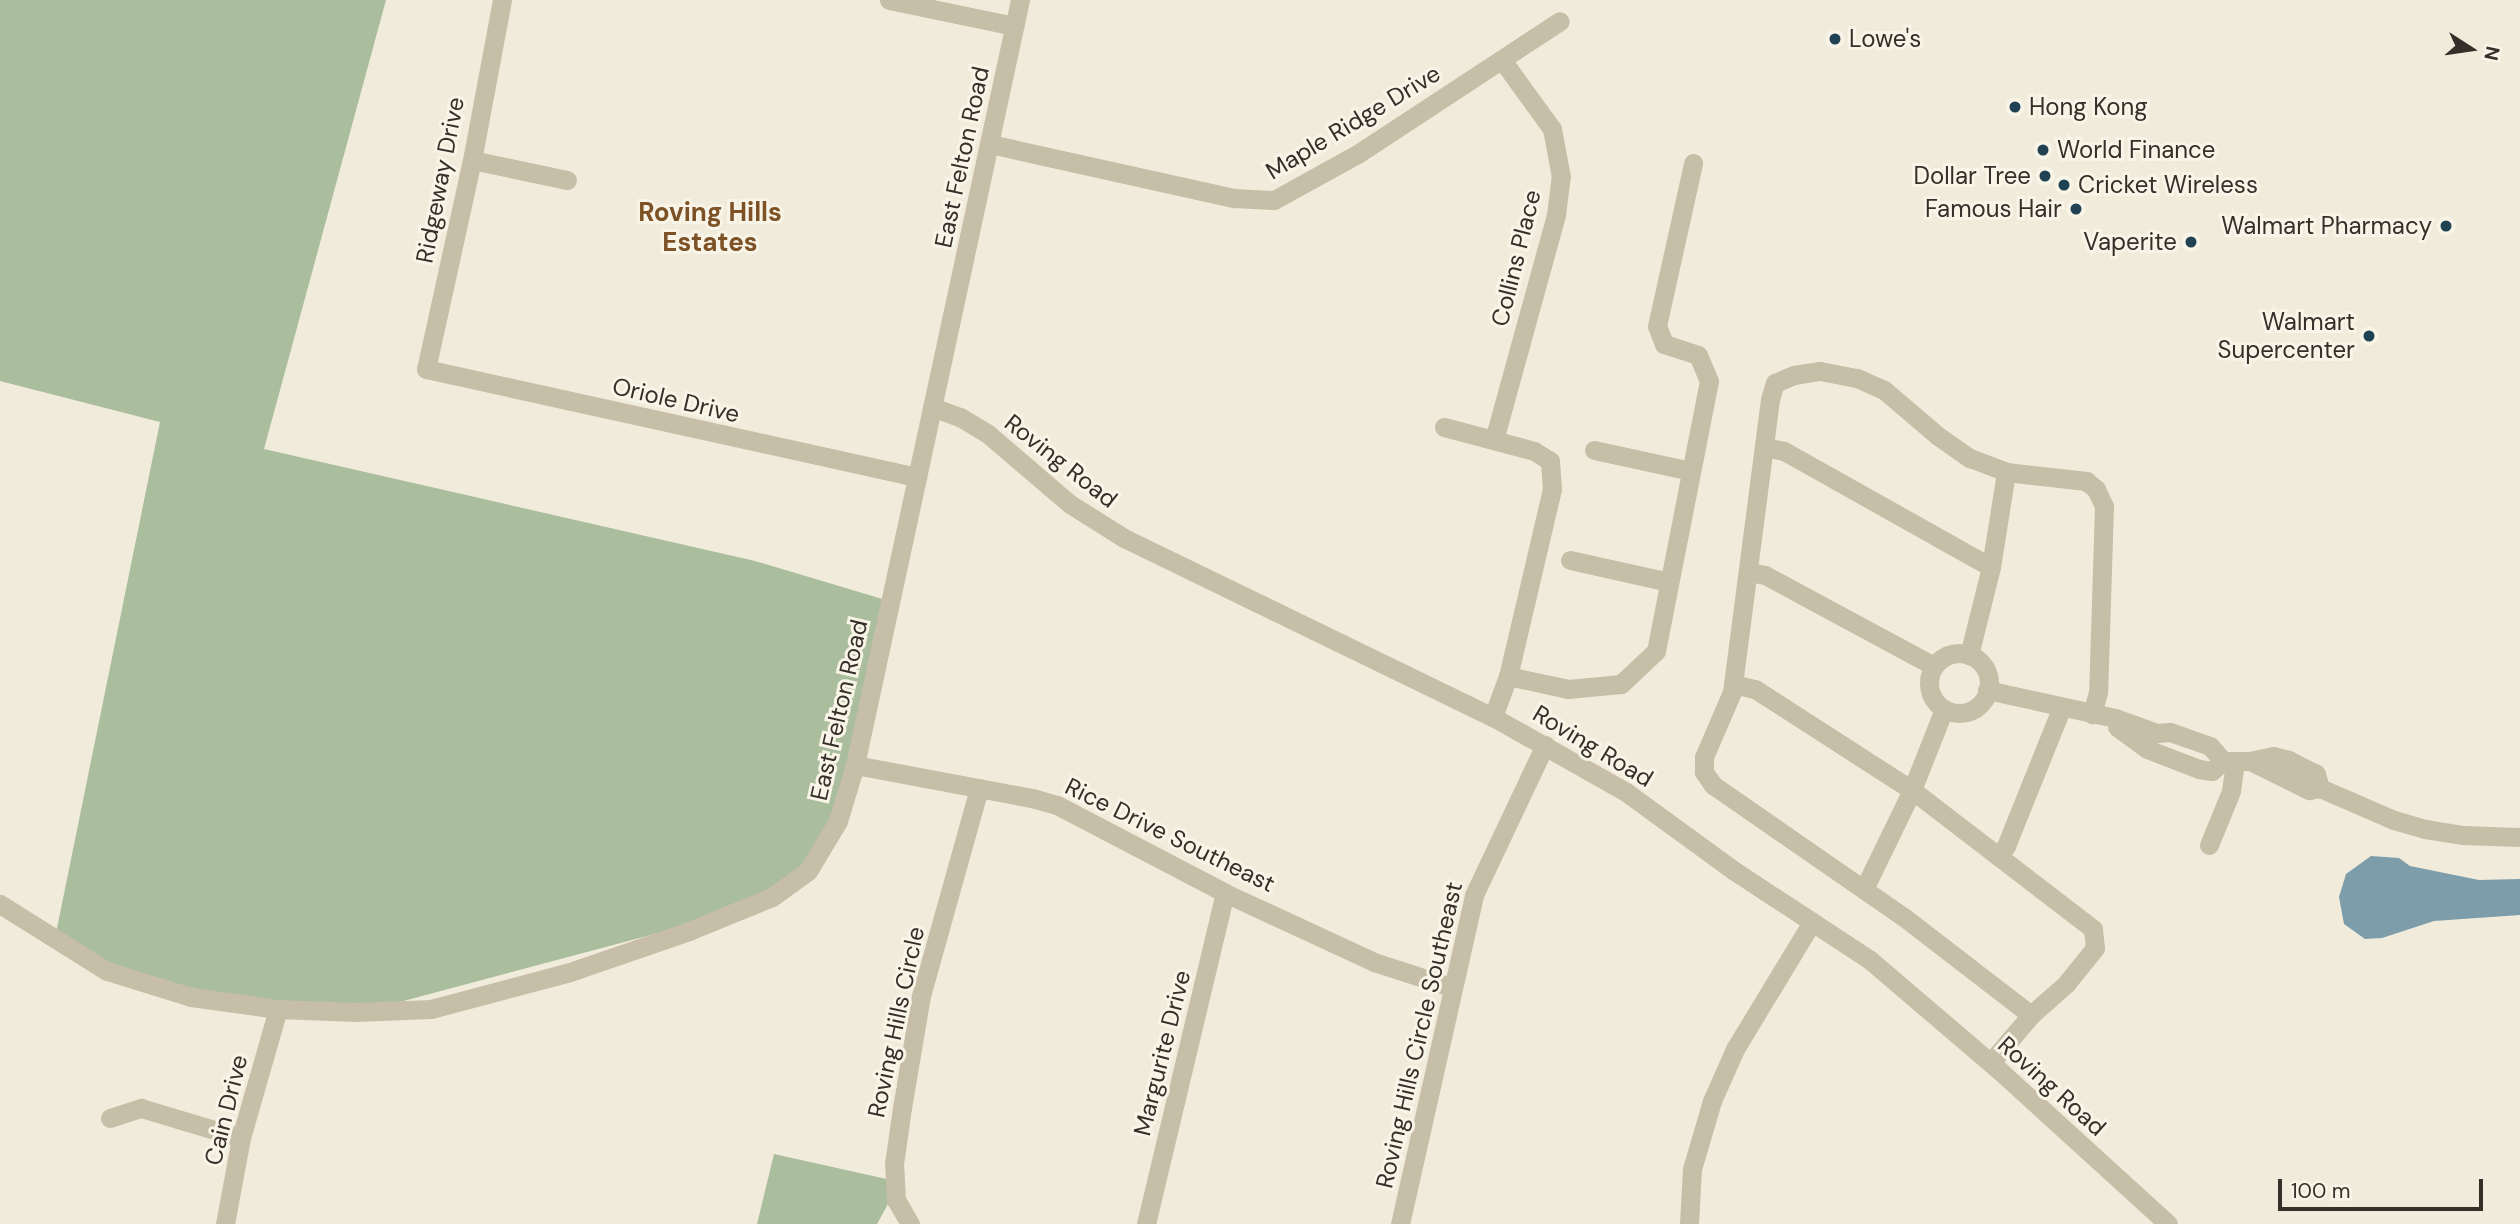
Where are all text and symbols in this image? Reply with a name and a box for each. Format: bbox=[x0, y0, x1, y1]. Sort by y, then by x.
north arrow bbox=[2436, 14, 2506, 84]
place label: Lowe's bbox=[1849, 25, 1921, 53]
marker: Lowe's bbox=[1827, 31, 1843, 47]
text: N bbox=[2478, 44, 2506, 63]
street label: Maple Ridge Drive bbox=[1261, 59, 1445, 185]
street label: East Felton Road bbox=[929, 64, 995, 250]
place label: Hong Kong bbox=[2029, 93, 2148, 121]
street label: Ridgeway Drive bbox=[410, 95, 470, 265]
marker: Hong Kong bbox=[2007, 99, 2023, 115]
place label: World Finance bbox=[2057, 136, 2215, 164]
marker: World Finance bbox=[2035, 142, 2051, 158]
place label: Dollar Tree bbox=[1913, 162, 2031, 190]
marker: Dollar Tree bbox=[2037, 168, 2053, 184]
place label: Cricket Wireless bbox=[2078, 171, 2258, 199]
marker: Cricket Wireless bbox=[2056, 177, 2072, 193]
street label: Collins Place bbox=[1485, 187, 1547, 329]
place label: Famous Hair bbox=[1925, 195, 2062, 223]
district label: Roving Hills Estates bbox=[638, 197, 782, 258]
marker: Famous Hair bbox=[2068, 201, 2084, 217]
place label: Walmart Pharmacy bbox=[2221, 212, 2432, 240]
marker: Walmart Pharmacy bbox=[2438, 218, 2454, 234]
place label: Vaperite bbox=[2083, 228, 2177, 256]
marker: Vaperite bbox=[2183, 234, 2199, 250]
place label: Walmart Supercenter bbox=[2218, 308, 2355, 364]
marker: Walmart Supercenter bbox=[2361, 328, 2377, 344]
street label: Oriole Drive bbox=[610, 371, 742, 429]
street label: Roving Road bbox=[999, 408, 1123, 514]
street label: East Felton Road bbox=[804, 617, 874, 803]
street label: Roving Road bbox=[1528, 699, 1658, 793]
street label: Rice Drive Southeast bbox=[1060, 772, 1280, 898]
street label: Roving Hills Circle Southeast bbox=[1370, 879, 1468, 1191]
street label: Roving Hills Circle bbox=[862, 924, 930, 1120]
street label: Margurite Drive bbox=[1128, 967, 1196, 1139]
street label: Roving Road bbox=[1992, 1030, 2112, 1142]
street label: Cain Drive bbox=[198, 1052, 254, 1168]
scale bar bbox=[2282, 1164, 2487, 1208]
text: 100 m bbox=[2291, 1177, 2351, 1205]

